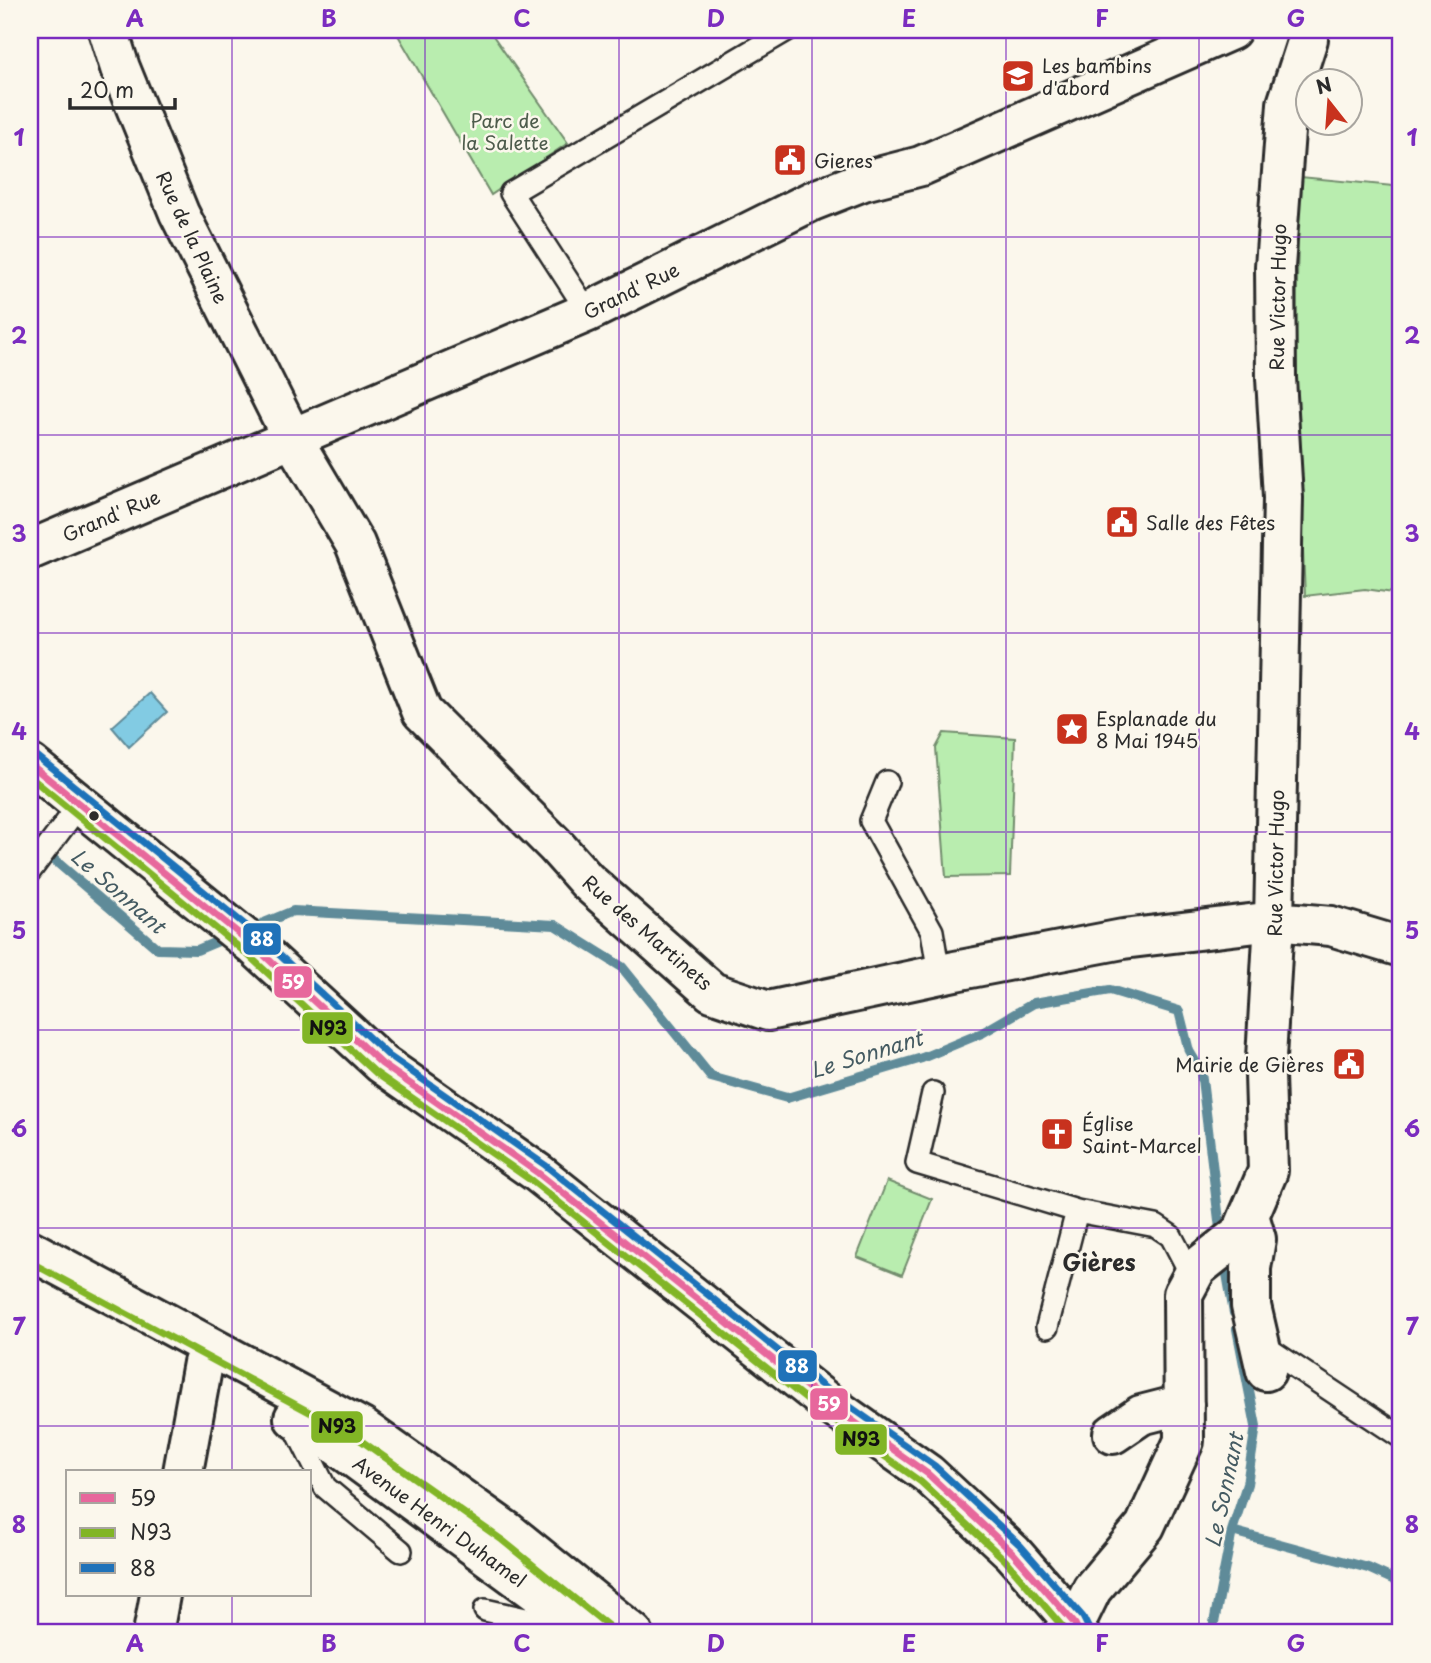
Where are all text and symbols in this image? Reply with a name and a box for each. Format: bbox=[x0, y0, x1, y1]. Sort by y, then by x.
text: A bbox=[126, 0, 144, 35]
text: B bbox=[321, 0, 337, 35]
text: C bbox=[513, 0, 531, 35]
text: D bbox=[707, 0, 725, 35]
text: E bbox=[902, 0, 916, 35]
text: F bbox=[1095, 0, 1109, 35]
text: G bbox=[1287, 0, 1305, 35]
place label: Les bambins d'abord bbox=[1042, 51, 1152, 101]
school or university icon: Les bambins d'abord bbox=[999, 57, 1037, 95]
scale bar bbox=[70, 66, 175, 110]
north arrow bbox=[1294, 66, 1364, 136]
text: N bbox=[1312, 69, 1335, 100]
text: 20 m bbox=[80, 73, 134, 105]
park label: Parc de la Salette bbox=[461, 106, 549, 156]
text: 1 bbox=[14, 119, 25, 154]
text: 1 bbox=[1407, 119, 1418, 154]
public building icon: Gieres bbox=[771, 141, 809, 179]
place label: Gieres bbox=[814, 146, 873, 174]
street label: Rue de la Plaine bbox=[150, 166, 236, 308]
street label: Rue Victor Hugo bbox=[1262, 223, 1292, 371]
street label: Grand' Rue bbox=[578, 255, 684, 325]
text: 2 bbox=[11, 317, 27, 352]
text: 2 bbox=[1404, 317, 1420, 352]
street label: Grand' Rue bbox=[58, 482, 164, 548]
public building icon: Salle des Fêtes bbox=[1103, 503, 1141, 541]
place label: Salle des Fêtes bbox=[1146, 508, 1275, 536]
text: 3 bbox=[11, 515, 27, 550]
text: 3 bbox=[1404, 515, 1420, 550]
place label: Esplanade du 8 Mai 1945 bbox=[1096, 704, 1217, 754]
place icon: Esplanade du 8 Mai 1945 bbox=[1053, 710, 1091, 748]
text: 4 bbox=[11, 713, 27, 748]
text: 4 bbox=[1404, 713, 1420, 748]
street label: Rue Victor Hugo bbox=[1260, 789, 1290, 937]
unlabelled marker bbox=[87, 809, 101, 823]
water label: Le Sonnant bbox=[65, 840, 175, 942]
street label: Rue des Martinets bbox=[577, 868, 719, 996]
text: 5 bbox=[12, 912, 26, 947]
text: 5 bbox=[1405, 912, 1419, 947]
line badge: 88 bbox=[242, 922, 282, 956]
text: 88 bbox=[250, 924, 274, 952]
line badge: 59 bbox=[273, 965, 313, 999]
text: 59 bbox=[281, 967, 305, 995]
line badge: N93 bbox=[301, 1011, 354, 1045]
text: N93 bbox=[309, 1013, 347, 1041]
water label: Le Sonnant bbox=[806, 1020, 928, 1085]
public building icon: Mairie de Gières bbox=[1330, 1045, 1368, 1083]
place label: Mairie de Gières bbox=[1175, 1050, 1324, 1078]
place label: Église Saint-Marcel bbox=[1082, 1109, 1202, 1159]
text: 6 bbox=[11, 1110, 27, 1145]
text: 6 bbox=[1404, 1110, 1420, 1145]
church icon: Église Saint-Marcel bbox=[1038, 1115, 1076, 1153]
district label: Gières bbox=[1062, 1244, 1136, 1279]
text: 7 bbox=[12, 1308, 26, 1343]
text: 7 bbox=[1405, 1308, 1419, 1343]
line badge: 88 bbox=[777, 1349, 818, 1383]
text: 88 bbox=[785, 1351, 809, 1379]
line badge: 59 bbox=[809, 1387, 849, 1421]
text: 59 bbox=[817, 1389, 841, 1417]
line badge: N93 bbox=[310, 1410, 364, 1444]
text: N93 bbox=[318, 1411, 356, 1439]
line badge: N93 bbox=[834, 1423, 888, 1456]
text: N93 bbox=[842, 1424, 880, 1452]
water label: Le Sonnant bbox=[1195, 1428, 1251, 1550]
street label: Avenue Henri Duhamel bbox=[348, 1449, 532, 1593]
legend bbox=[66, 1470, 312, 1596]
text: 59 bbox=[130, 1481, 156, 1513]
text: 8 bbox=[12, 1506, 26, 1541]
text: 8 bbox=[1405, 1506, 1419, 1541]
text: N93 bbox=[130, 1515, 172, 1547]
text: 88 bbox=[130, 1551, 156, 1583]
text: A bbox=[126, 1625, 144, 1660]
text: B bbox=[321, 1625, 337, 1660]
text: C bbox=[513, 1625, 531, 1660]
text: D bbox=[707, 1625, 725, 1660]
text: E bbox=[902, 1625, 916, 1660]
text: F bbox=[1095, 1625, 1109, 1660]
text: G bbox=[1287, 1625, 1305, 1660]

